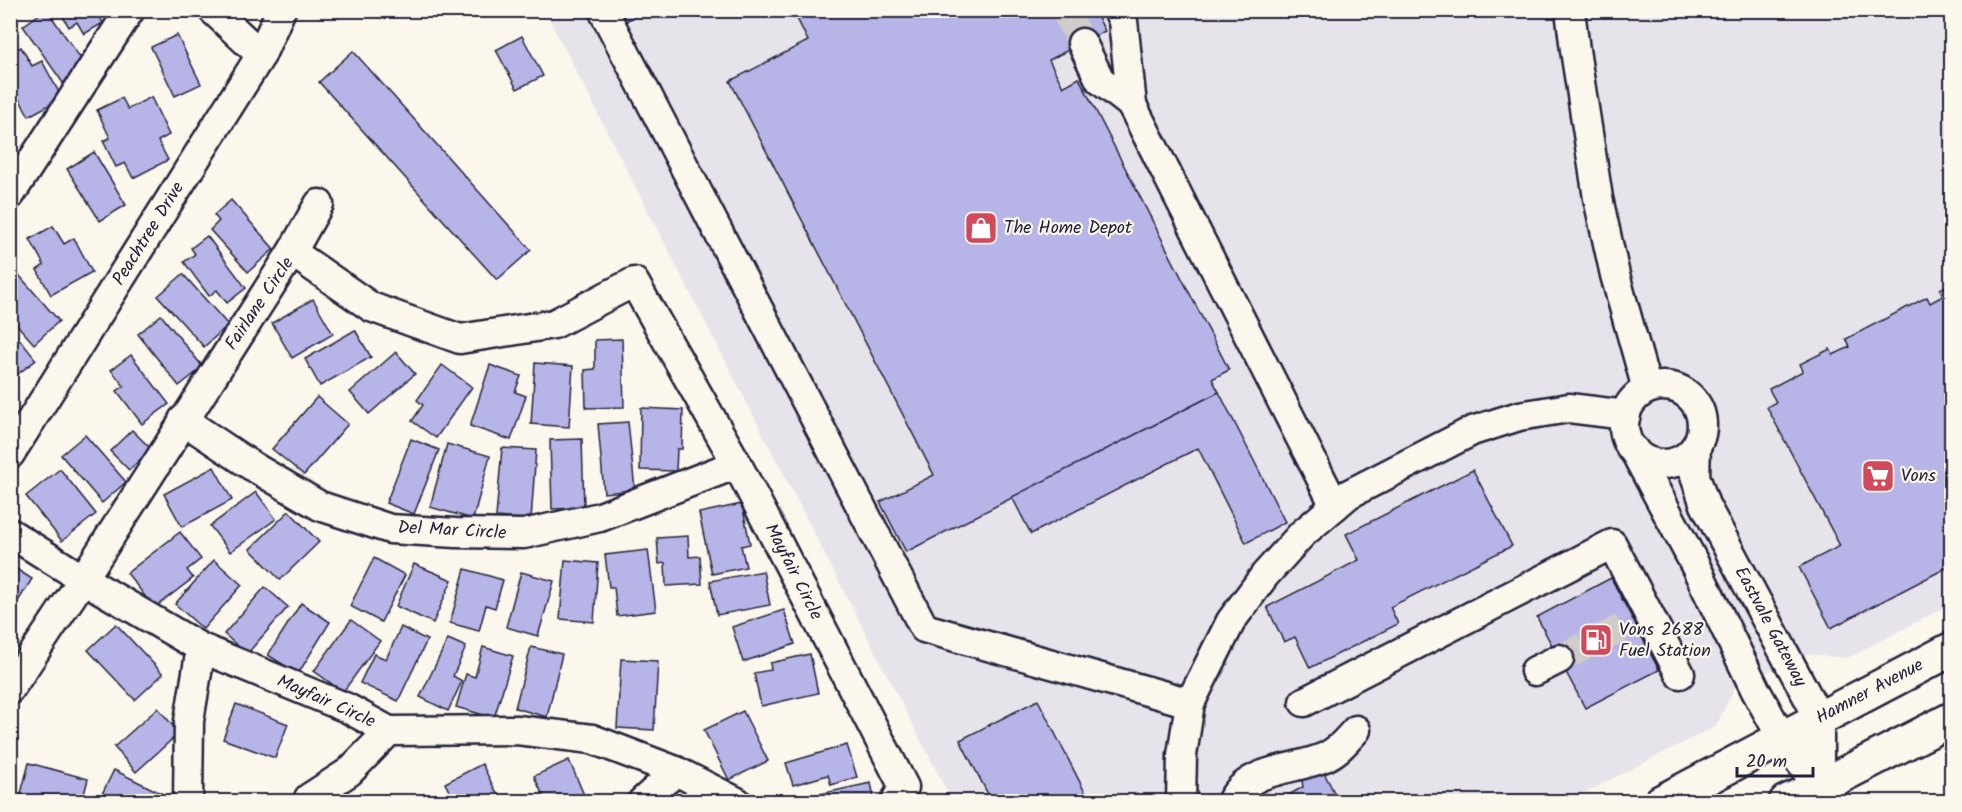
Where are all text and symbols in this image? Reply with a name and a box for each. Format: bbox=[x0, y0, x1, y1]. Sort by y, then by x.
street label: Peachtree Drive bbox=[105, 176, 193, 292]
shop icon: The Home Depot bbox=[963, 210, 999, 246]
place label: The Home Depot bbox=[1004, 214, 1133, 243]
street label: Fairlane Circle bbox=[218, 251, 302, 357]
supermarket icon: Vons bbox=[1860, 458, 1896, 494]
place label: Vons bbox=[1901, 462, 1936, 491]
street label: Del Mar Circle bbox=[397, 514, 507, 548]
street label: Mayfair Circle bbox=[756, 519, 830, 625]
street label: Eastvale Gateway bbox=[1726, 562, 1814, 693]
place label: Vons 2688 Fuel Station bbox=[1619, 616, 1711, 666]
fuel station icon: Vons 2688 Fuel Station bbox=[1578, 622, 1614, 658]
street label: Hamner Avenue bbox=[1811, 651, 1929, 733]
street label: Mayfair Circle bbox=[272, 667, 380, 737]
scale bar bbox=[1737, 740, 1814, 778]
text: 20 m bbox=[1746, 748, 1787, 777]

